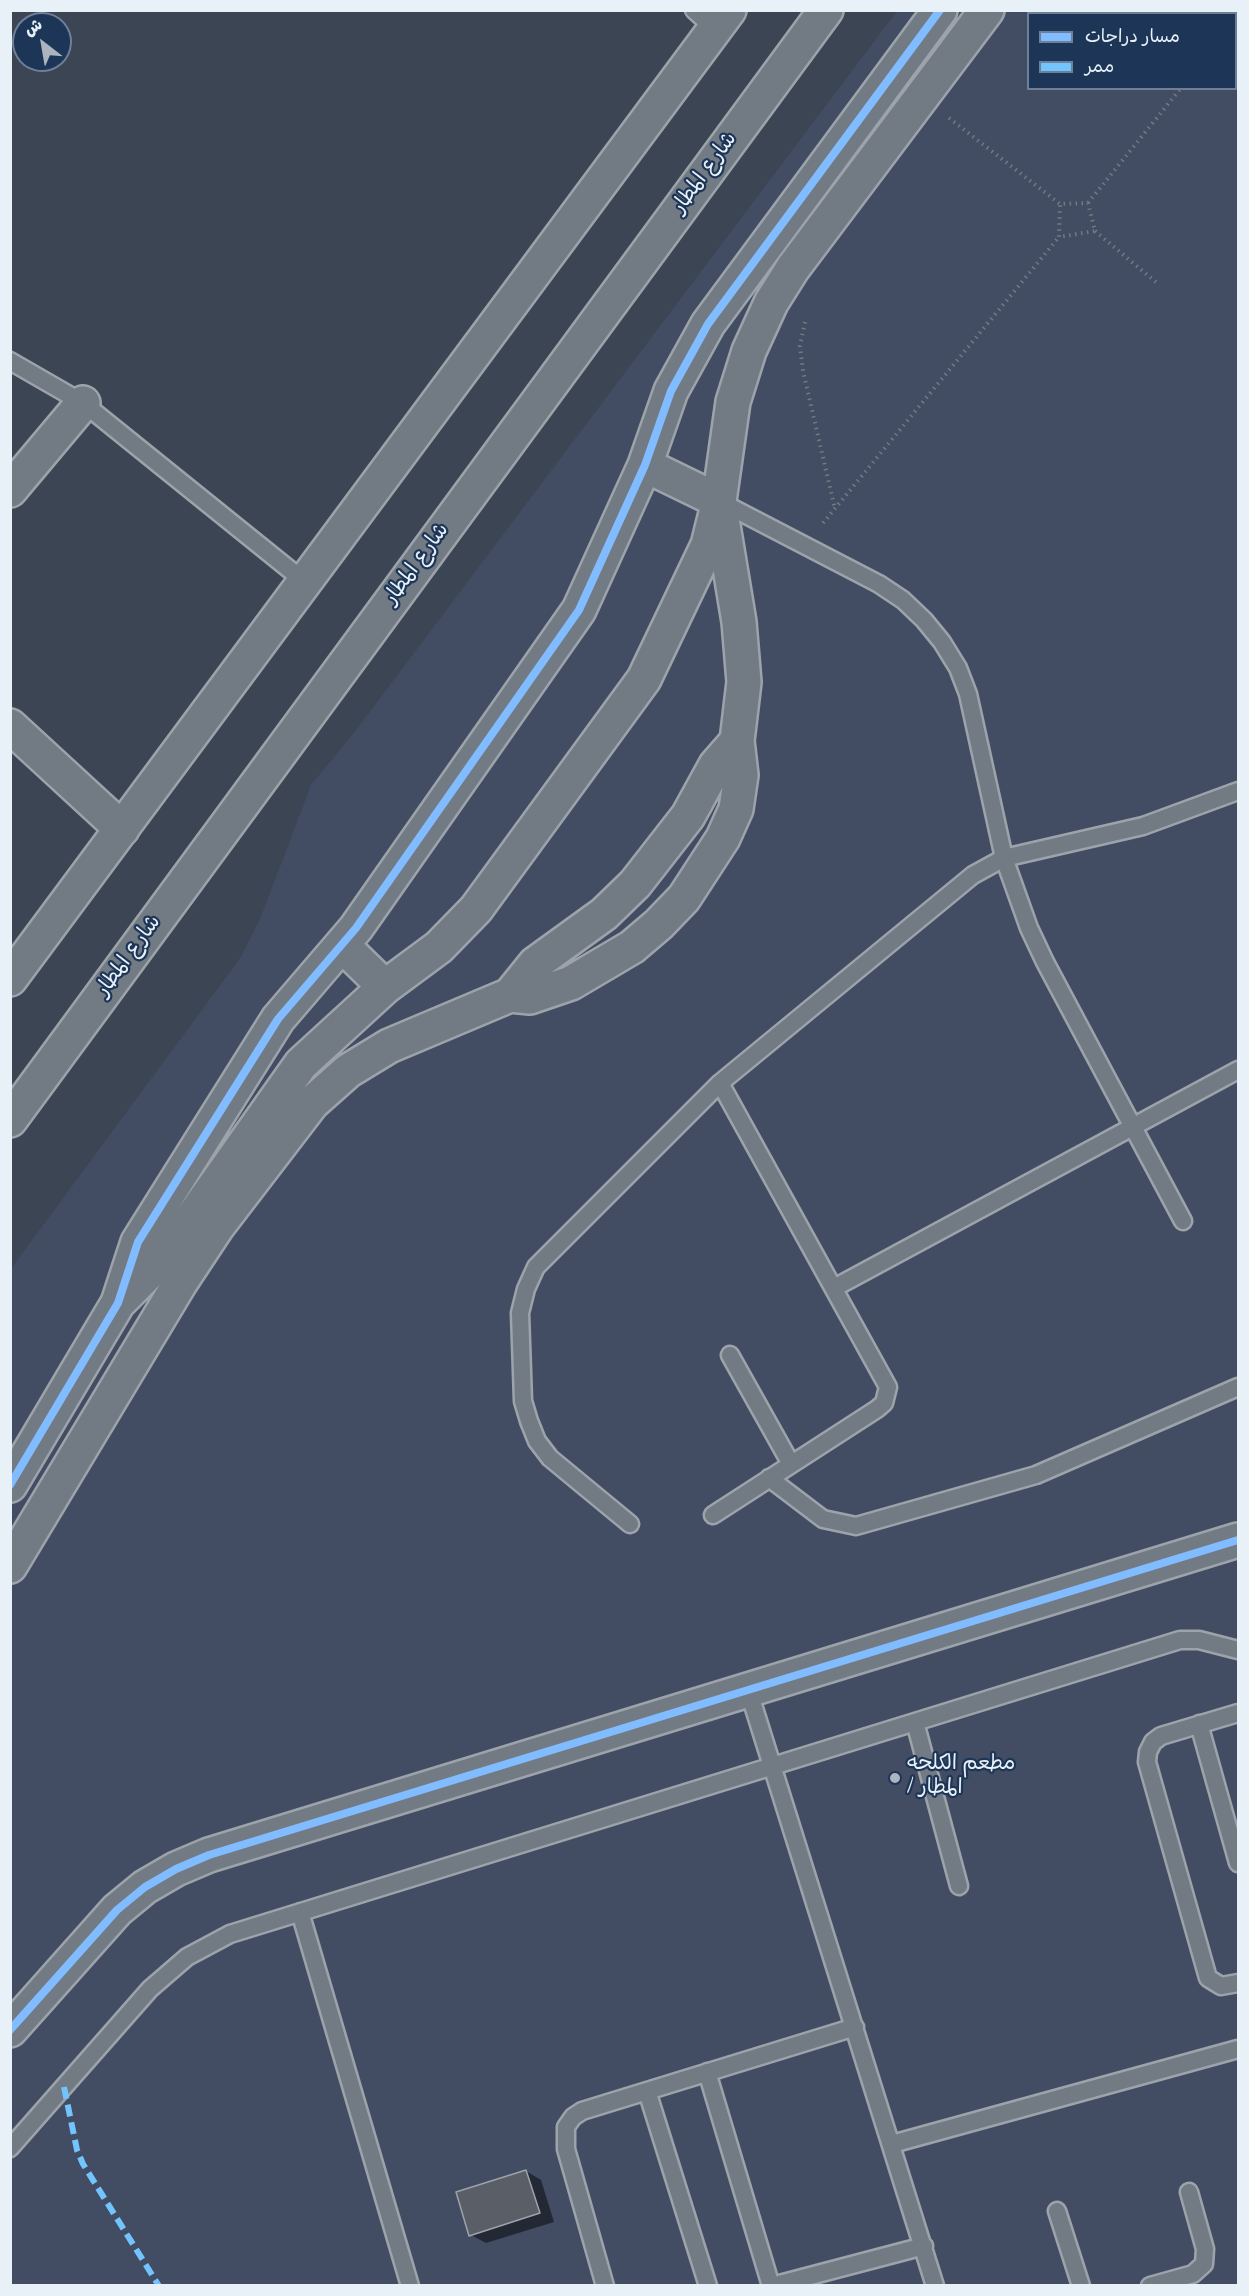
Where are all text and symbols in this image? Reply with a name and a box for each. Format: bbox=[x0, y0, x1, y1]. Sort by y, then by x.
north arrow bbox=[12, 12, 72, 72]
legend bbox=[1027, 12, 1237, 90]
text: ش bbox=[20, 13, 47, 43]
text: مسار دراجات bbox=[1085, 25, 1180, 51]
text: ممر bbox=[1085, 55, 1114, 81]
street label: شارع المطار bbox=[668, 128, 744, 220]
street label: شارع المطار bbox=[380, 519, 456, 611]
street label: شارع المطار bbox=[92, 911, 168, 1003]
place label: مطعم الكلحه / المطار bbox=[907, 1753, 1015, 1803]
marker: مطعم الكلحه / المطار bbox=[888, 1771, 902, 1785]

